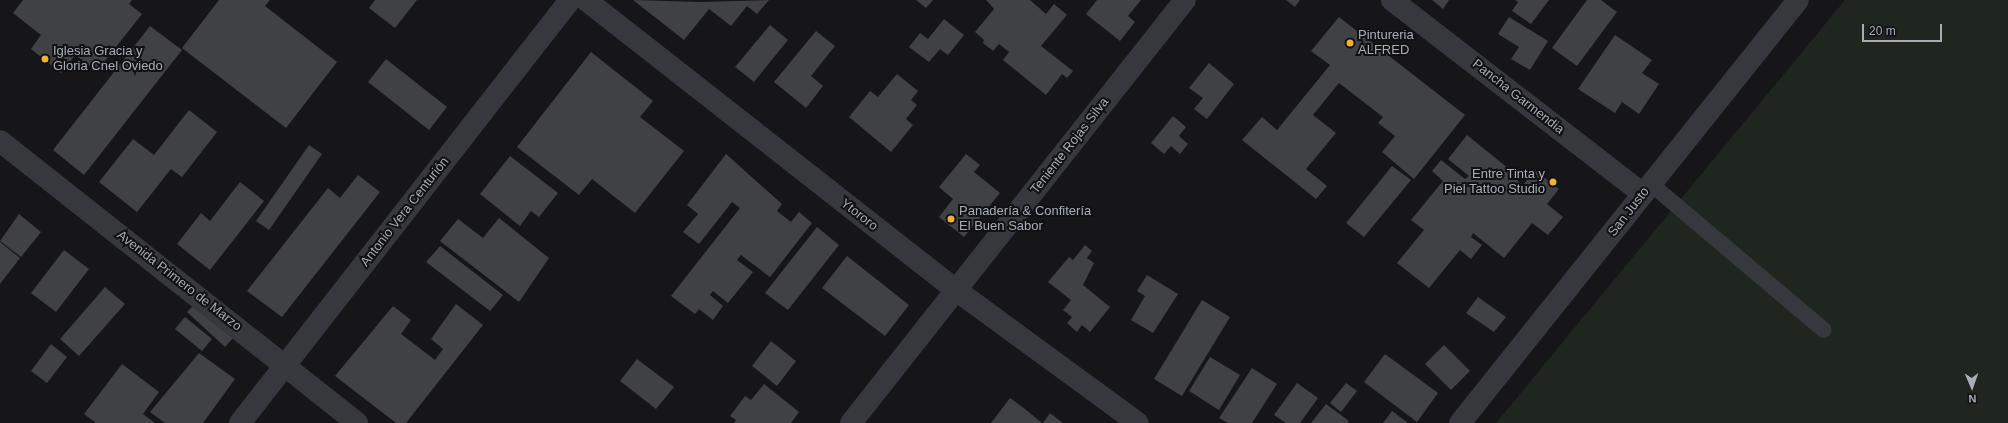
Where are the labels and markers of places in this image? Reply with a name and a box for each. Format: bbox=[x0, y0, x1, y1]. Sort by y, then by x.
place label: Pintureria ALFRED bbox=[1358, 28, 1414, 59]
marker: Pintureria ALFRED bbox=[1345, 38, 1355, 48]
place label: Iglesia Gracia y Gloria Cnel Oviedo bbox=[53, 44, 163, 75]
marker: Iglesia Gracia y Gloria Cnel Oviedo bbox=[40, 54, 50, 64]
place label: Entre Tinta y Piel Tattoo Studio bbox=[1444, 167, 1545, 198]
marker: Entre Tinta y Piel Tattoo Studio bbox=[1548, 177, 1558, 187]
place label: Panadería & Confitería El Buen Sabor bbox=[959, 204, 1091, 235]
marker: Panadería & Confitería El Buen Sabor bbox=[946, 214, 956, 224]

